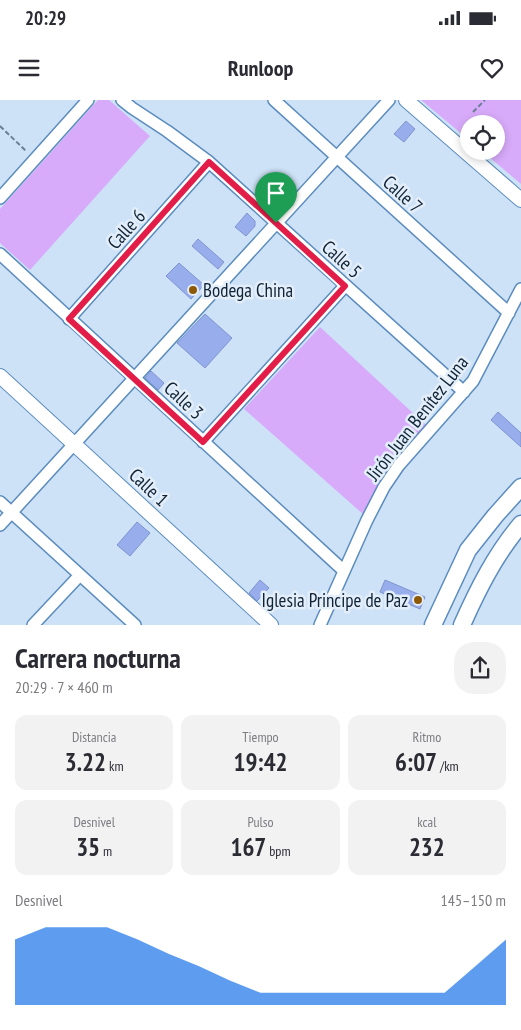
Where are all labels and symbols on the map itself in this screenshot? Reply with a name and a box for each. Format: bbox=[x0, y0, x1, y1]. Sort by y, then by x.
street label: Calle 7 bbox=[378, 170, 428, 218]
pin bbox=[255, 172, 297, 223]
street label: Calle 6 bbox=[102, 204, 150, 254]
street label: Calle 5 bbox=[317, 235, 367, 283]
place label: Bodega China bbox=[203, 278, 293, 302]
marker: Bodega China bbox=[187, 284, 199, 296]
street label: Jirón Juan Benítez Luna bbox=[360, 351, 473, 486]
street label: Calle 3 bbox=[159, 376, 209, 424]
street label: Calle 1 bbox=[124, 463, 174, 511]
place label: Iglesia Principe de Paz bbox=[262, 588, 408, 612]
marker: Iglesia Principe de Paz bbox=[412, 594, 424, 606]

